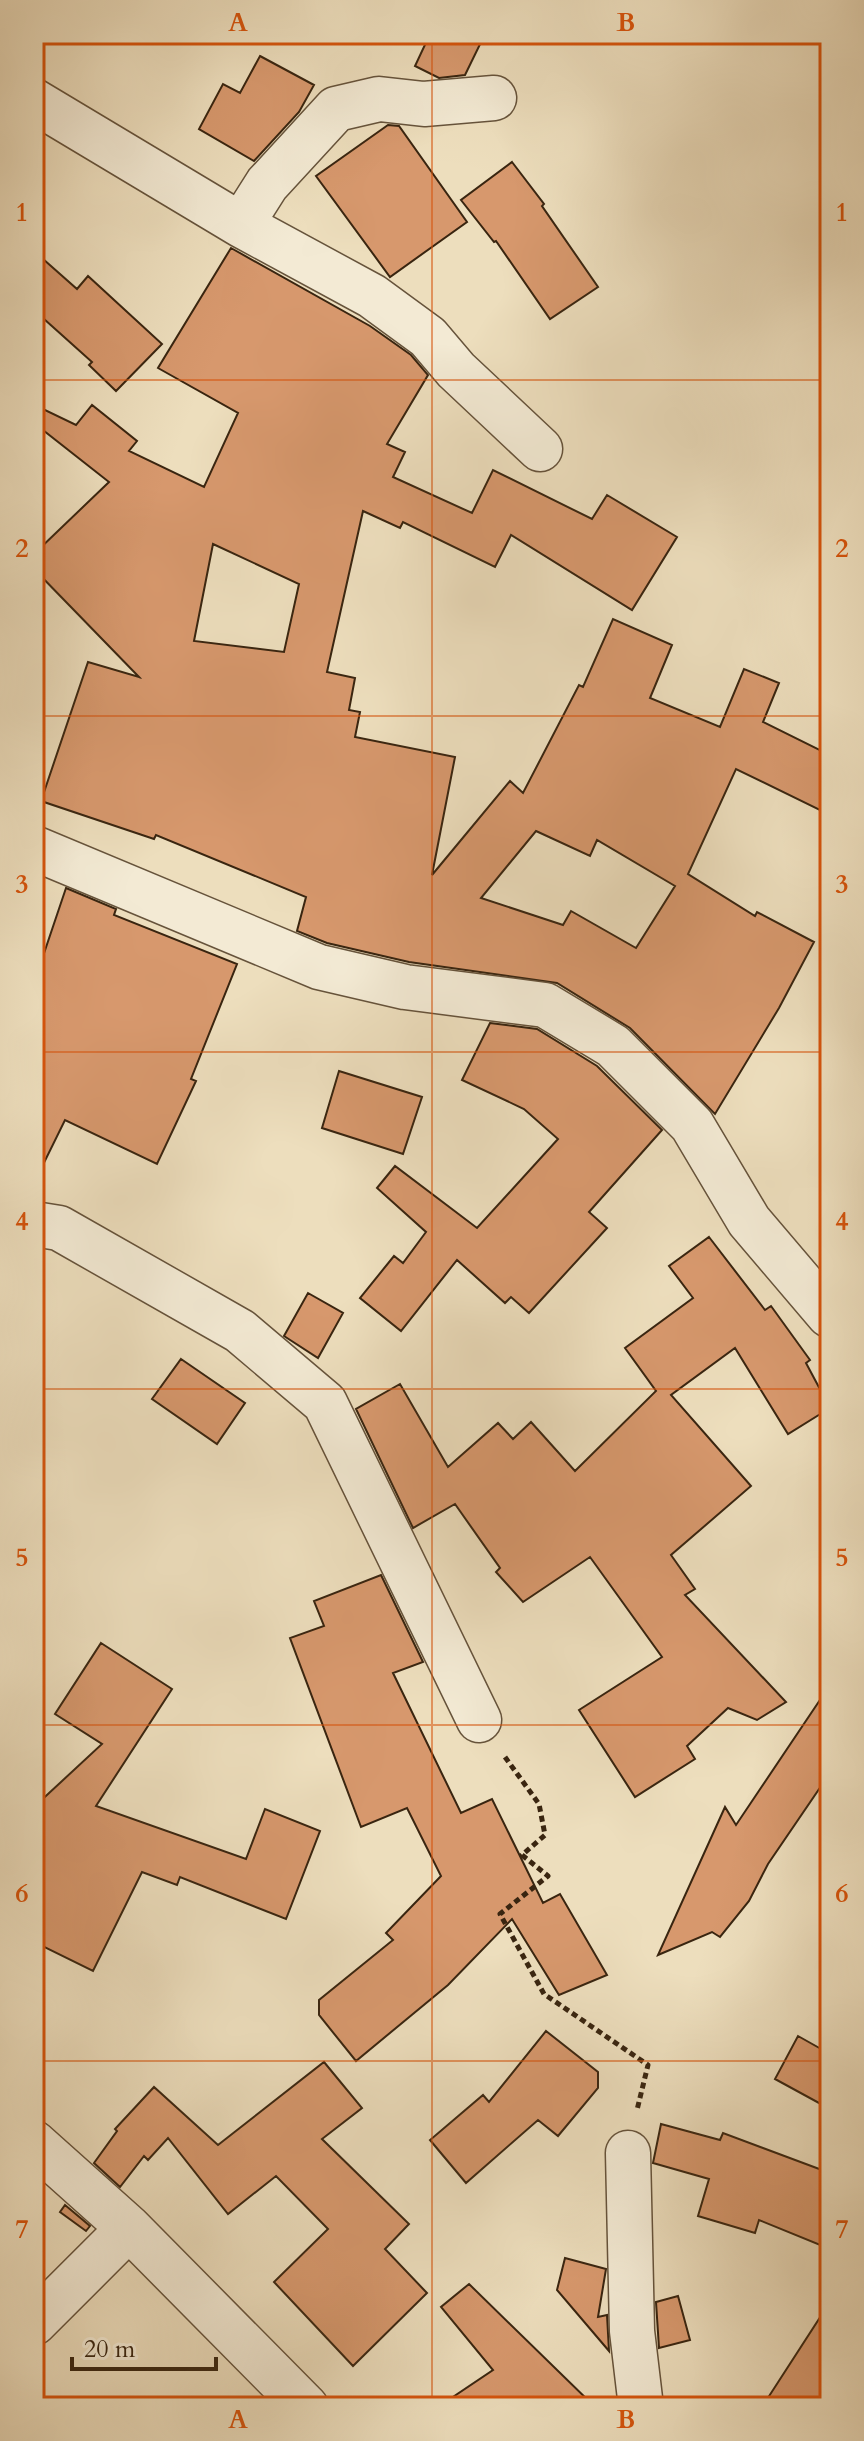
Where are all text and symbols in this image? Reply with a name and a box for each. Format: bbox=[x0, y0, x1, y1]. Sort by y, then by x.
text: A bbox=[228, 5, 248, 40]
text: B bbox=[617, 5, 635, 40]
text: 1 bbox=[15, 195, 29, 230]
text: 1 bbox=[835, 195, 849, 230]
text: 2 bbox=[15, 531, 29, 566]
text: 2 bbox=[835, 531, 849, 566]
text: 3 bbox=[15, 867, 29, 902]
text: 3 bbox=[835, 867, 849, 902]
text: 4 bbox=[15, 1204, 29, 1239]
text: 4 bbox=[835, 1204, 849, 1239]
text: 5 bbox=[15, 1540, 29, 1575]
text: 5 bbox=[835, 1540, 849, 1575]
text: 6 bbox=[15, 1876, 29, 1911]
text: 6 bbox=[835, 1876, 849, 1911]
text: 7 bbox=[15, 2212, 29, 2247]
text: 7 bbox=[835, 2212, 849, 2247]
scale bar bbox=[72, 2321, 216, 2371]
text: 20 m bbox=[84, 2333, 136, 2366]
text: A bbox=[228, 2402, 248, 2437]
text: B bbox=[617, 2402, 635, 2437]

